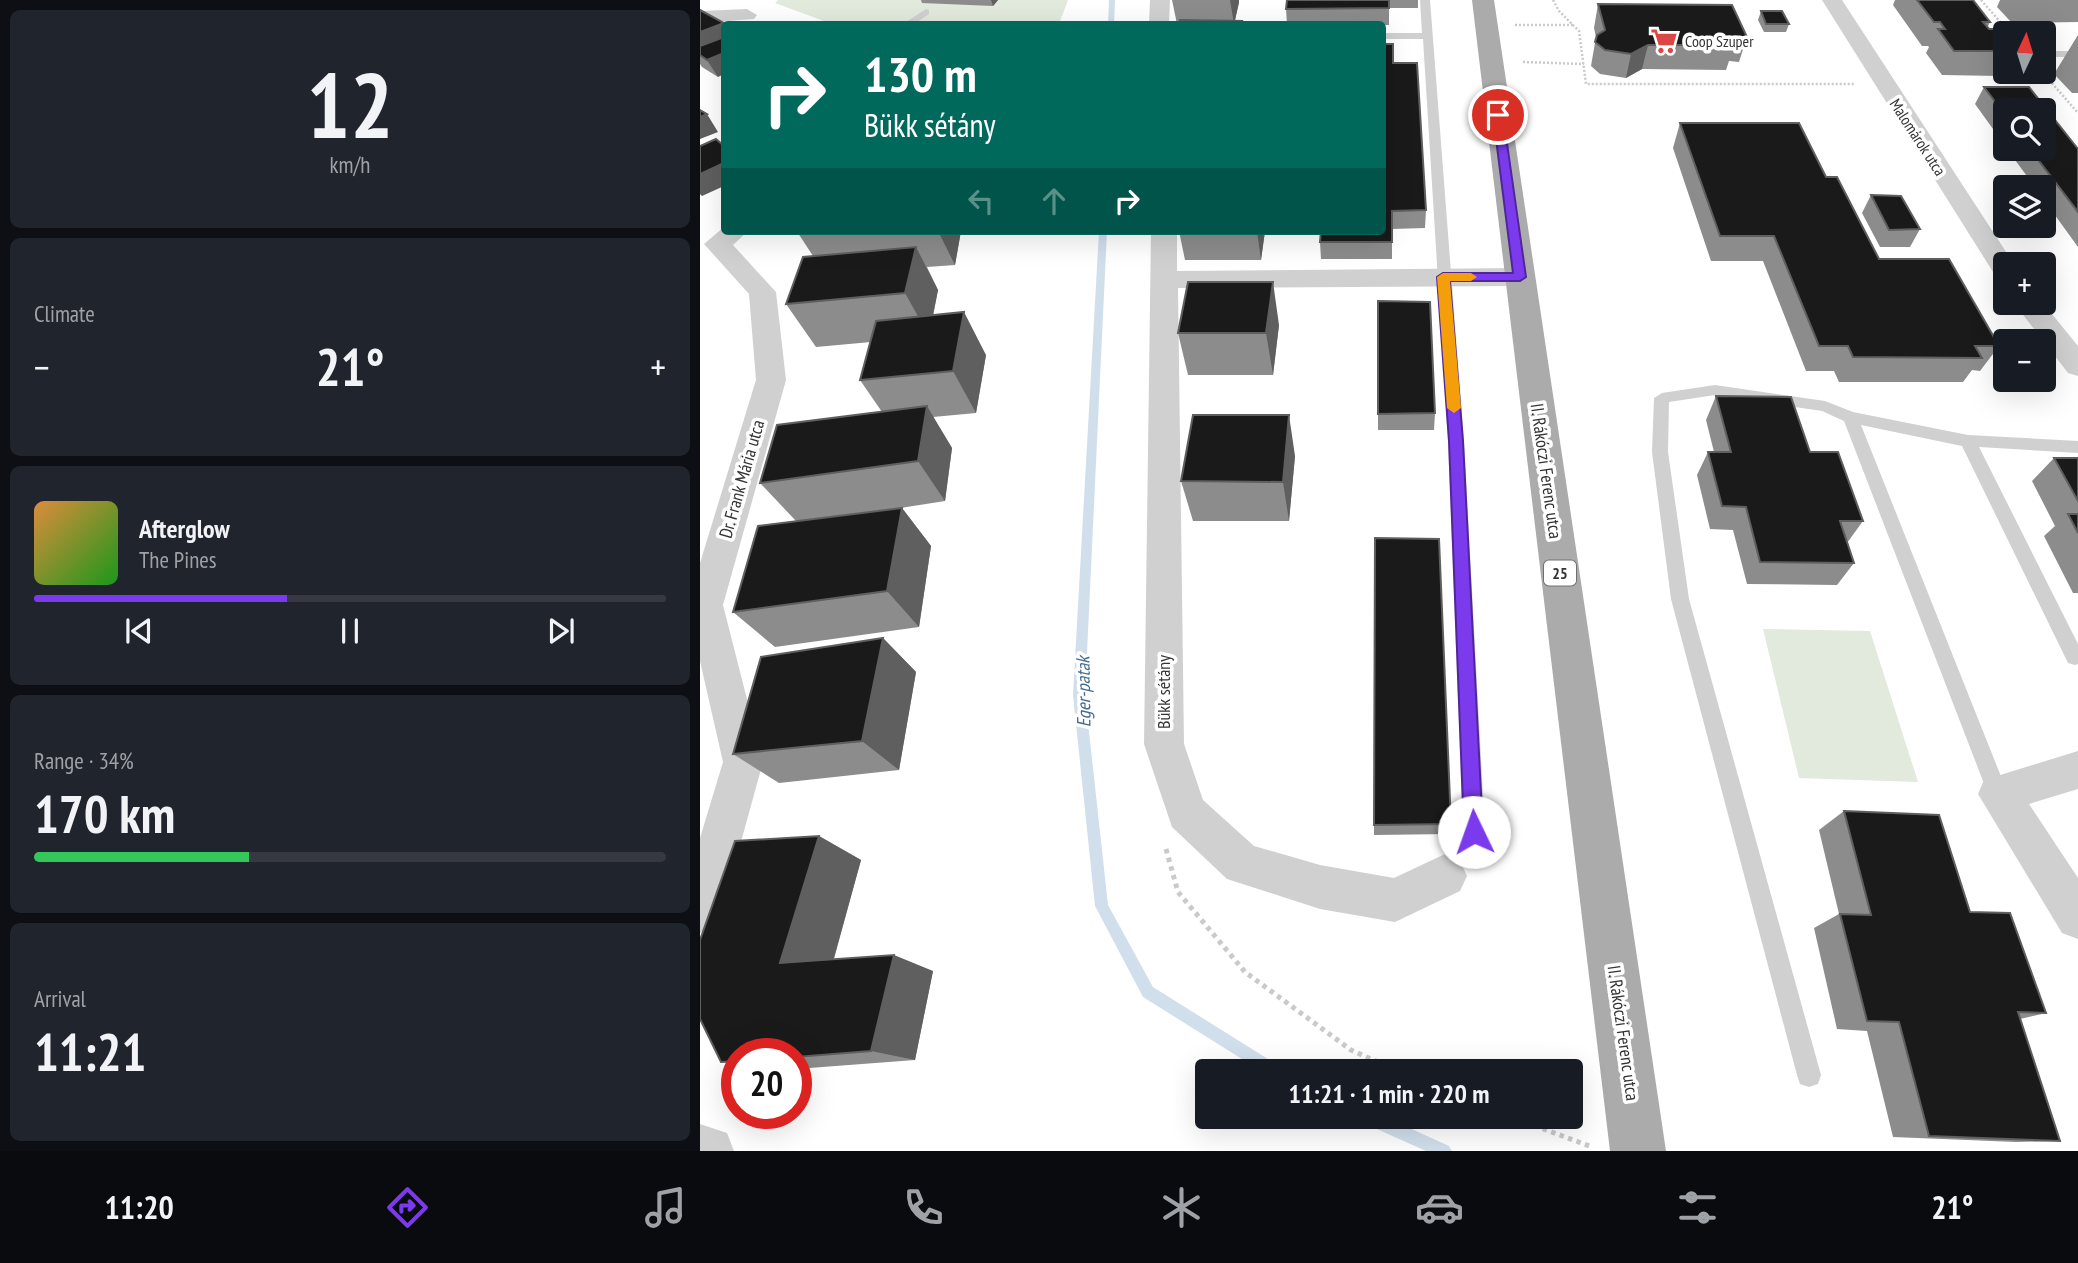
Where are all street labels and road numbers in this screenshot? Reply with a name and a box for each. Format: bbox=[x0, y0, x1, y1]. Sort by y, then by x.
street label: Malomárok utca bbox=[1886, 95, 1950, 179]
street label: II. Rákóczi Ferenc utca bbox=[1526, 402, 1567, 540]
street label: Dr. Frank Mária utca bbox=[714, 417, 769, 541]
road number: 25 bbox=[1544, 560, 1576, 586]
street label: Bükk sétány bbox=[1152, 655, 1175, 729]
street label: II. Rákóczi Ferenc utca bbox=[1603, 964, 1644, 1102]

